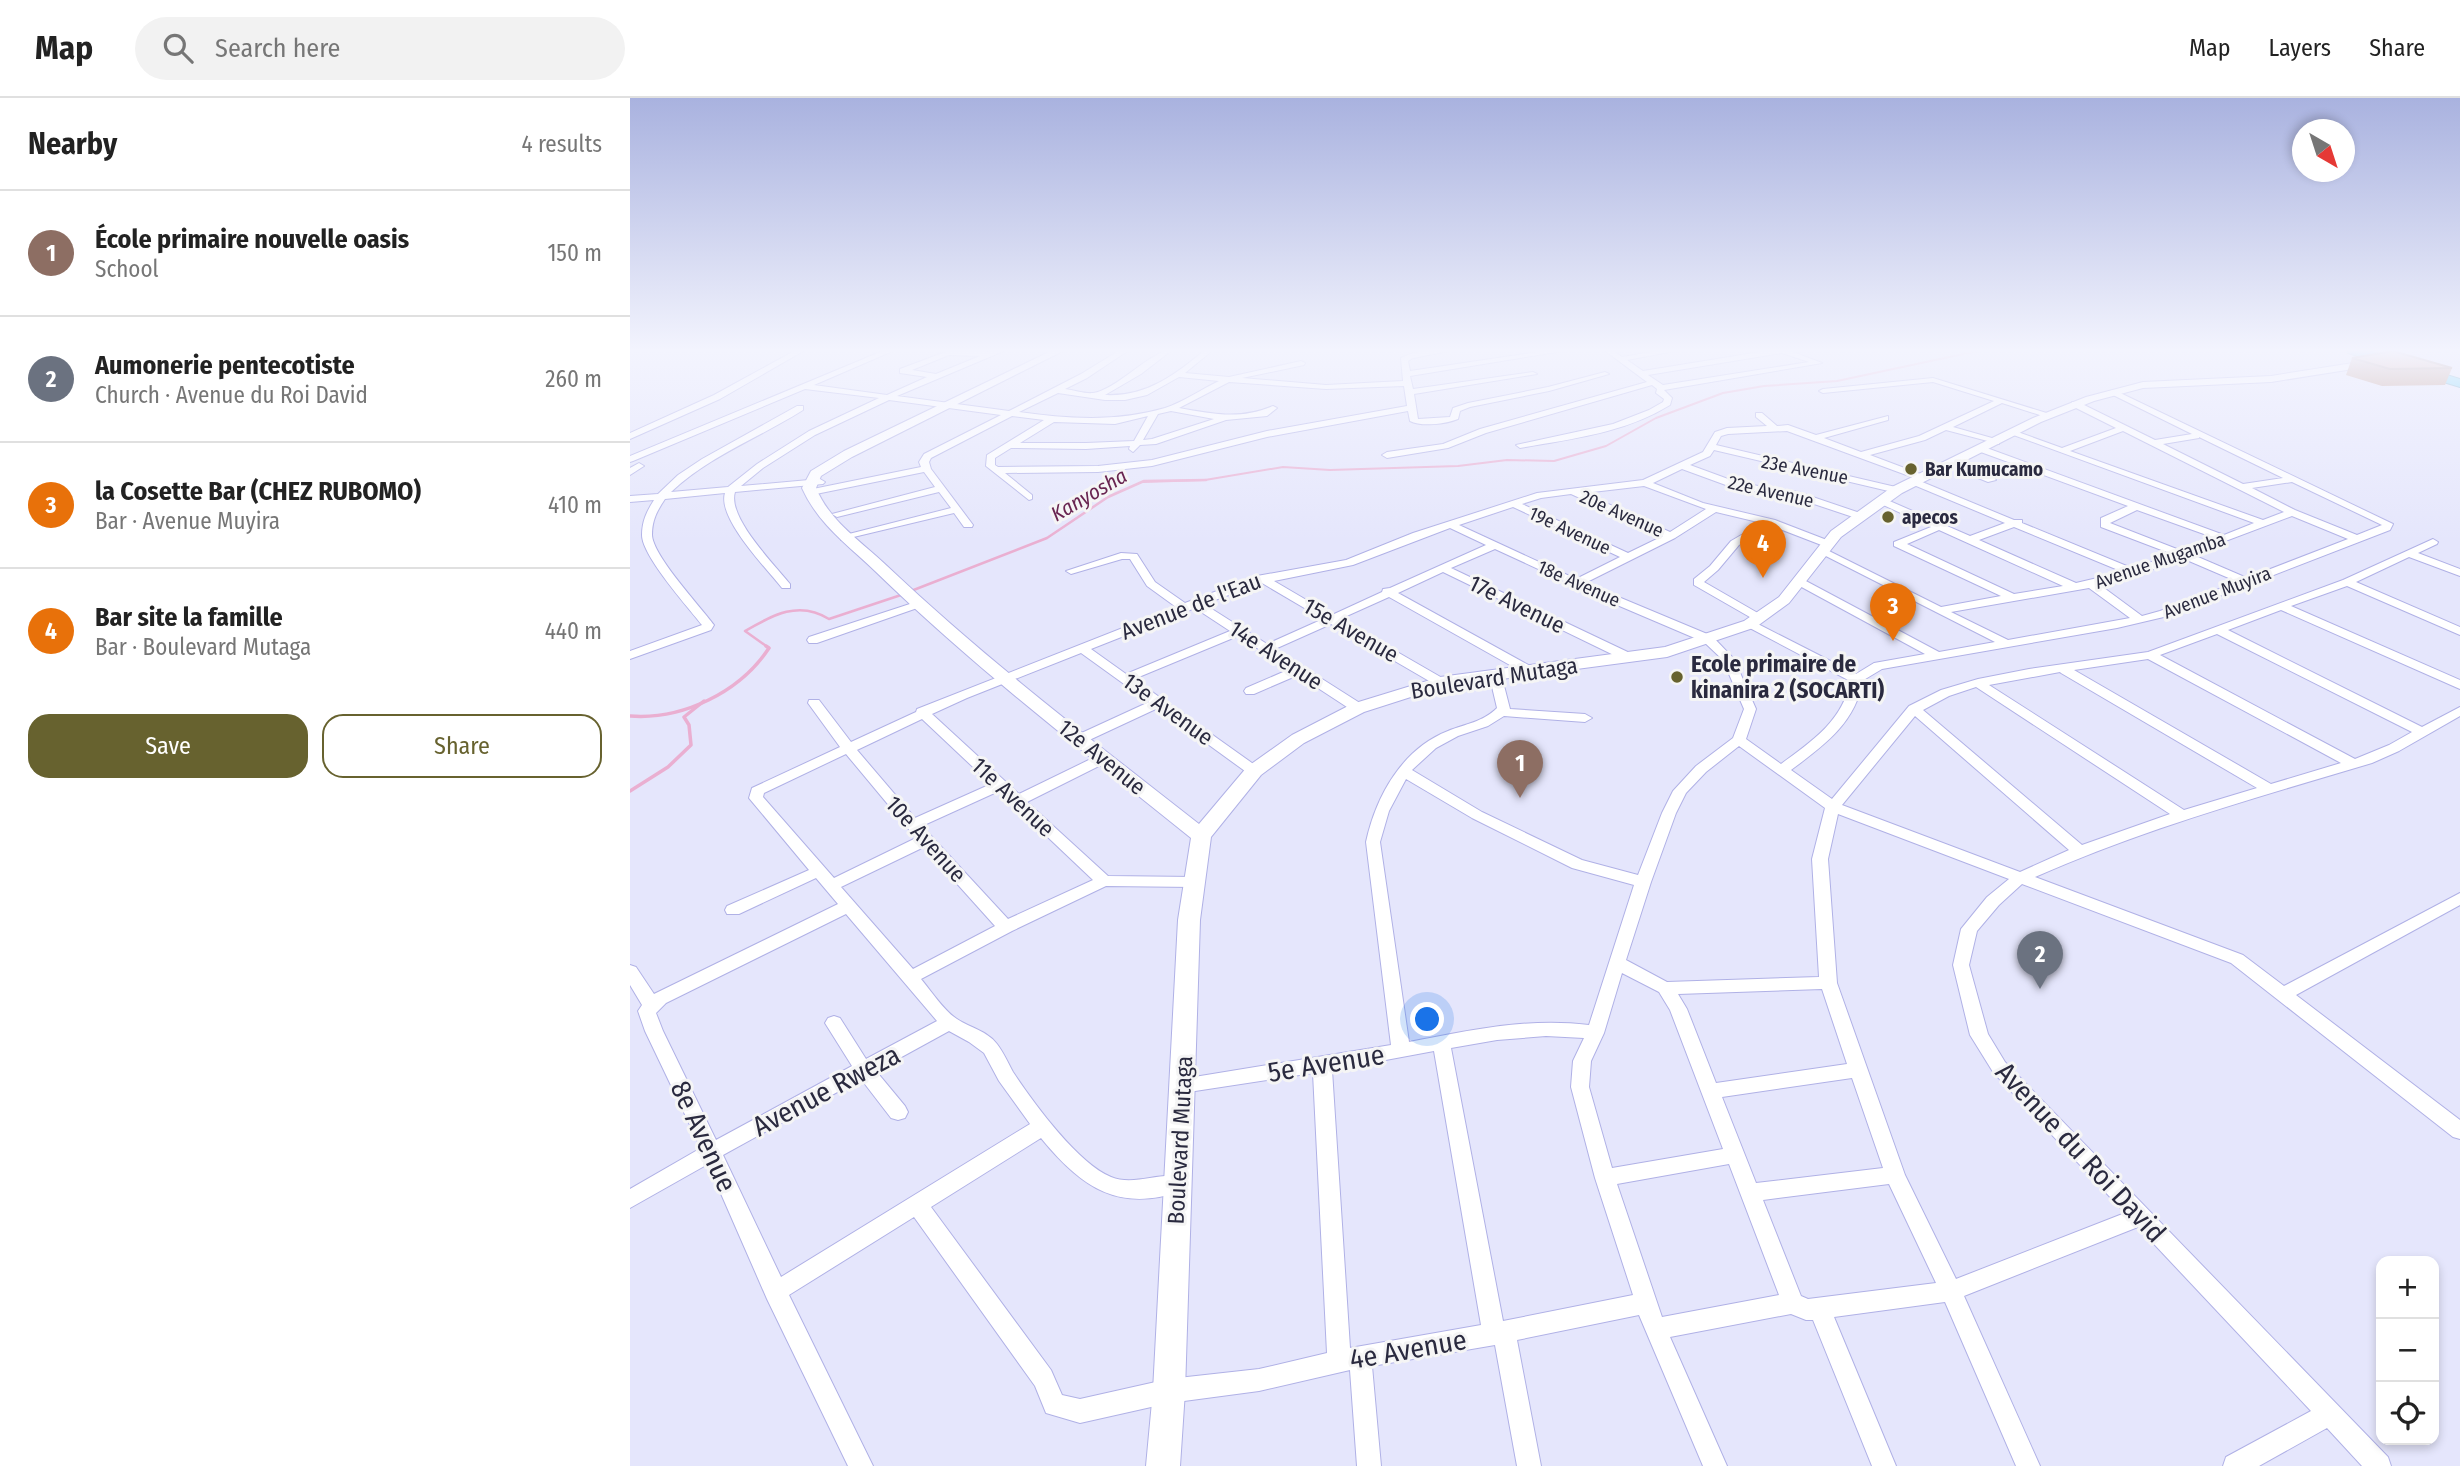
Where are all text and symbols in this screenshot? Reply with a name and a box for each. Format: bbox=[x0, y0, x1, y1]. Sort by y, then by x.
search box bbox=[135, 17, 625, 80]
text: Map bbox=[35, 28, 93, 68]
icon: search bbox=[159, 29, 197, 67]
text: Search here bbox=[215, 33, 340, 64]
text: Map bbox=[2189, 34, 2231, 62]
text: Layers bbox=[2269, 34, 2331, 62]
text: Share bbox=[2369, 34, 2425, 62]
north arrow bbox=[2292, 119, 2355, 182]
text: Nearby bbox=[28, 126, 117, 162]
text: 4 results bbox=[521, 130, 602, 158]
text: École primaire nouvelle oasis bbox=[95, 224, 409, 255]
text: 1 bbox=[46, 239, 56, 267]
text: 150 m bbox=[547, 239, 602, 267]
text: School bbox=[95, 255, 159, 283]
text: Aumonerie pentecotiste bbox=[95, 350, 355, 381]
text: 2 bbox=[46, 365, 56, 393]
text: 260 m bbox=[545, 365, 602, 393]
text: Church · Avenue du Roi David bbox=[95, 381, 368, 409]
street label: 23e Avenue bbox=[1760, 450, 1850, 489]
place label: Bar Kumucamo bbox=[1925, 458, 2043, 481]
marker: Bar Kumucamo bbox=[1903, 461, 1919, 477]
water label: Kanyosha bbox=[1046, 463, 1132, 527]
street label: 22e Avenue bbox=[1726, 470, 1816, 513]
text: la Cosette Bar (CHEZ RUBOMO) bbox=[95, 476, 421, 507]
street label: 20e Avenue bbox=[1576, 485, 1667, 542]
text: 3 bbox=[46, 491, 56, 519]
text: 410 m bbox=[548, 491, 602, 519]
street label: 19e Avenue bbox=[1525, 502, 1614, 559]
place label: apecos bbox=[1902, 506, 1958, 529]
text: Bar · Avenue Muyira bbox=[95, 507, 280, 535]
marker: apecos bbox=[1880, 509, 1896, 525]
pin: 4 bbox=[1740, 520, 1786, 578]
street label: Avenue Mugamba bbox=[2092, 527, 2229, 594]
street label: 18e Avenue bbox=[1534, 555, 1624, 612]
street label: Avenue Muyira bbox=[2160, 561, 2274, 624]
street label: Avenue de l'Eau bbox=[1117, 566, 1265, 646]
street label: 17e Avenue bbox=[1464, 569, 1570, 639]
pin: 3 bbox=[1870, 583, 1916, 641]
street label: 15e Avenue bbox=[1298, 592, 1404, 668]
text: Bar site la famille bbox=[95, 602, 283, 633]
street label: 14e Avenue bbox=[1224, 614, 1328, 696]
text: 4 bbox=[45, 617, 57, 645]
text: 440 m bbox=[545, 617, 602, 645]
text: Bar · Boulevard Mutaga bbox=[95, 633, 311, 661]
place label: Ecole primaire de kinanira 2 (SOCARTI) bbox=[1691, 650, 1884, 704]
street label: Boulevard Mutaga bbox=[1409, 651, 1579, 705]
street label: 13e Avenue bbox=[1117, 667, 1219, 751]
marker: Ecole primaire de kinanira 2 (SOCARTI) bbox=[1669, 669, 1685, 685]
street label: 12e Avenue bbox=[1053, 713, 1151, 801]
button: Save bbox=[28, 714, 308, 778]
button: Share bbox=[322, 714, 602, 778]
pin: 1 bbox=[1497, 740, 1543, 798]
street label: 11e Avenue bbox=[966, 751, 1060, 843]
street label: 10e Avenue bbox=[880, 790, 972, 888]
pin: 2 bbox=[2017, 931, 2063, 989]
your location bbox=[1410, 1002, 1444, 1036]
street label: Avenue Rweza bbox=[747, 1038, 906, 1143]
street label: 5e Avenue bbox=[1266, 1038, 1387, 1089]
street label: Boulevard Mutaga bbox=[1162, 1055, 1198, 1225]
street label: Avenue du Roi David bbox=[1989, 1056, 2172, 1249]
street label: 8e Avenue bbox=[664, 1076, 744, 1197]
map controls bbox=[2376, 1256, 2439, 1445]
button: + bbox=[2376, 1256, 2439, 1319]
button: − bbox=[2376, 1319, 2439, 1382]
street label: 4e Avenue bbox=[1347, 1323, 1469, 1376]
button: locate bbox=[2376, 1382, 2439, 1445]

